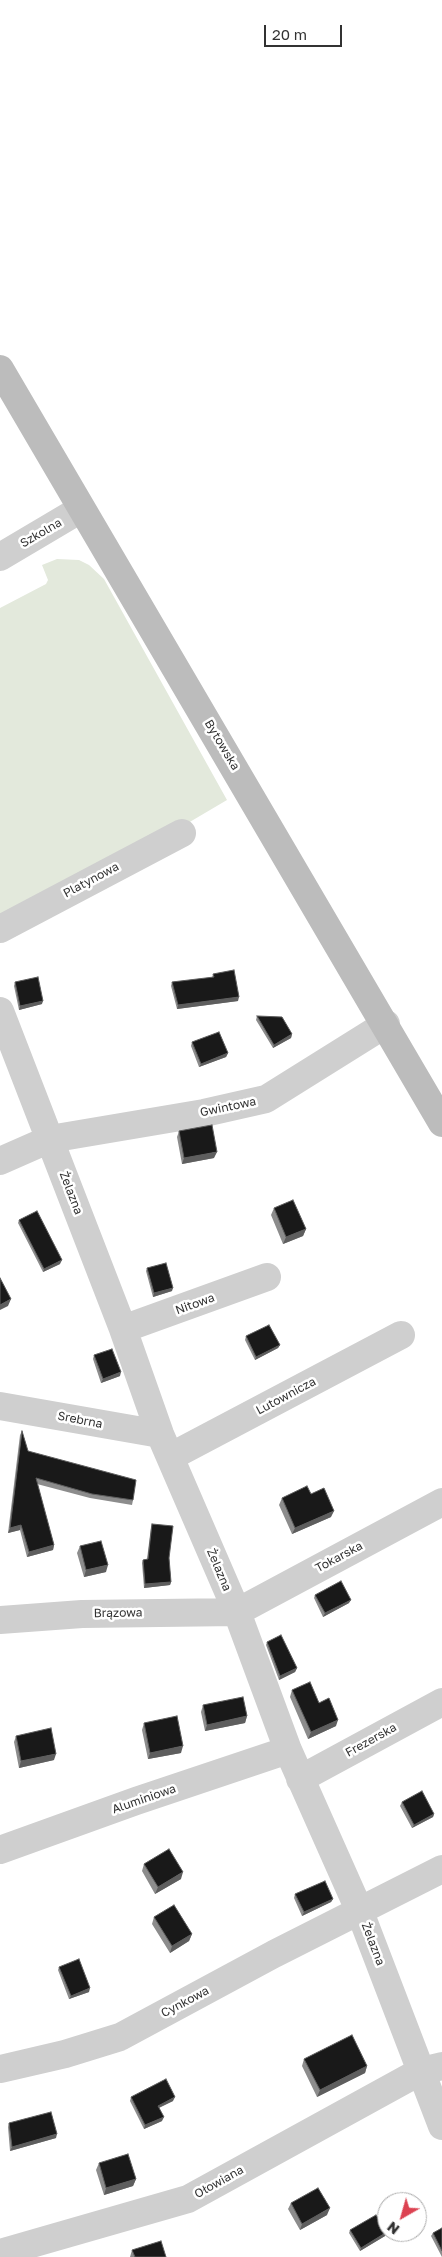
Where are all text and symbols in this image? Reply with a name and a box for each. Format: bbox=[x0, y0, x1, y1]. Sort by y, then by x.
scale bar bbox=[267, 15, 344, 47]
text: 20 m bbox=[272, 25, 307, 43]
street label: Szkolna bbox=[18, 515, 64, 551]
street label: Bytowska bbox=[201, 717, 243, 773]
street label: Platynowa bbox=[61, 859, 121, 901]
street label: Gwintowa bbox=[199, 1094, 257, 1120]
street label: Żelazna bbox=[56, 1169, 86, 1217]
street label: Nitowa bbox=[174, 1290, 216, 1318]
street label: Lutownicza bbox=[254, 1374, 318, 1418]
street label: Srebrna bbox=[56, 1409, 104, 1431]
street label: Tokarska bbox=[313, 1539, 365, 1575]
street label: Żelazna bbox=[204, 1547, 234, 1593]
street label: Brązowa bbox=[93, 1605, 143, 1621]
street label: Frezerska bbox=[343, 1720, 399, 1760]
street label: Aluminiowa bbox=[110, 1781, 178, 1817]
street label: Żelazna bbox=[358, 1920, 388, 1968]
street label: Cynkowa bbox=[159, 1983, 211, 2021]
street label: Ołowiana bbox=[192, 2163, 246, 2201]
north arrow bbox=[377, 2192, 427, 2242]
text: N bbox=[384, 2218, 403, 2238]

